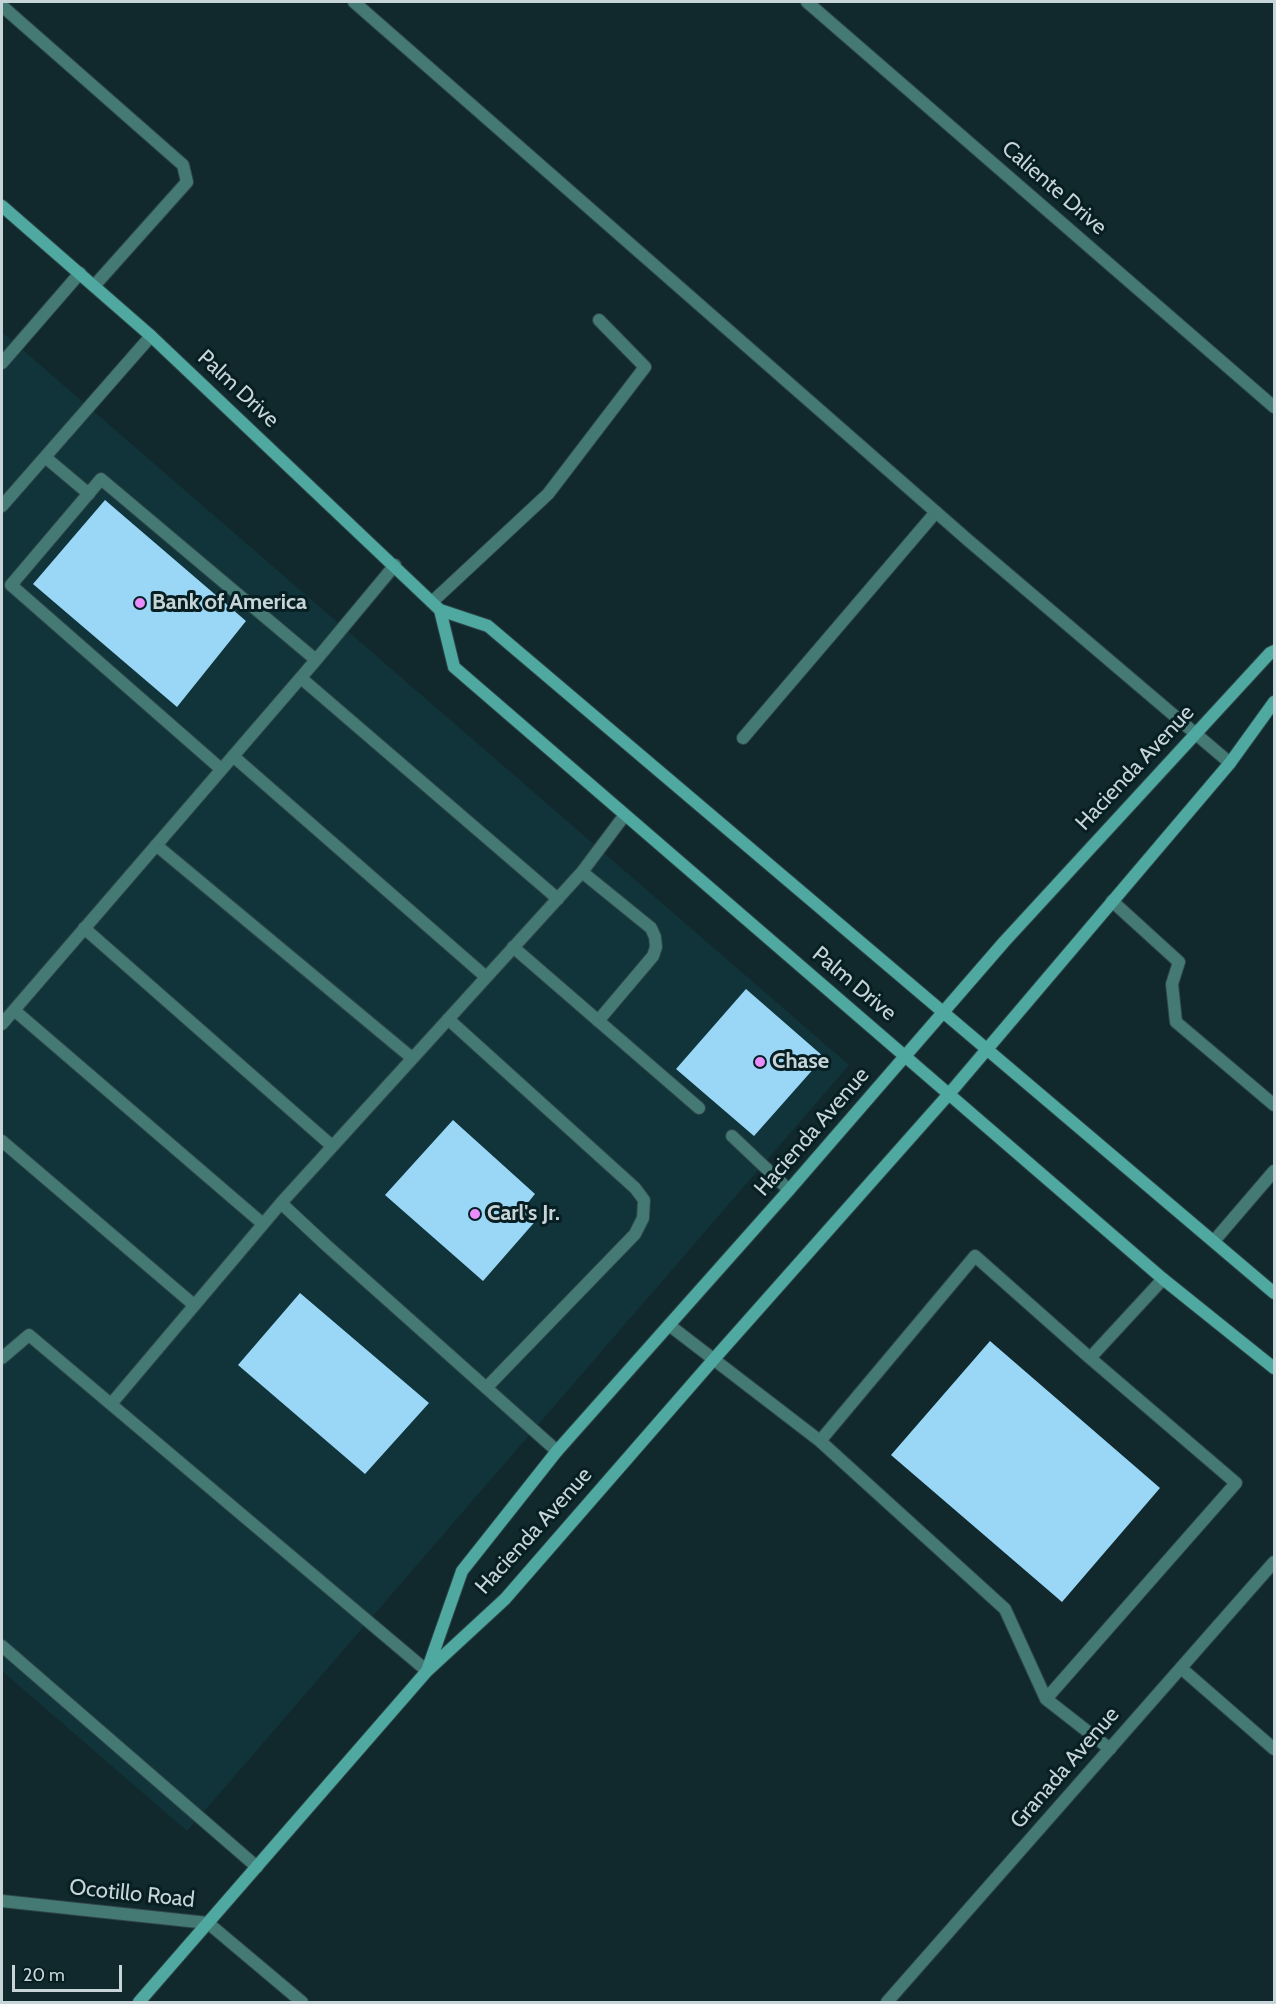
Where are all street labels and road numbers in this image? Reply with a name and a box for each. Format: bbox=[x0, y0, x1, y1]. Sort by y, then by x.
street label: Caliente Drive bbox=[996, 135, 1112, 241]
street label: Palm Drive bbox=[192, 345, 284, 433]
street label: Hacienda Avenue bbox=[1070, 700, 1200, 836]
street label: Palm Drive bbox=[807, 941, 901, 1027]
street label: Hacienda Avenue bbox=[749, 1062, 875, 1202]
street label: Hacienda Avenue bbox=[470, 1462, 598, 1600]
street label: Granada Avenue bbox=[1005, 1702, 1125, 1834]
street label: Ocotillo Road bbox=[68, 1874, 196, 1914]

